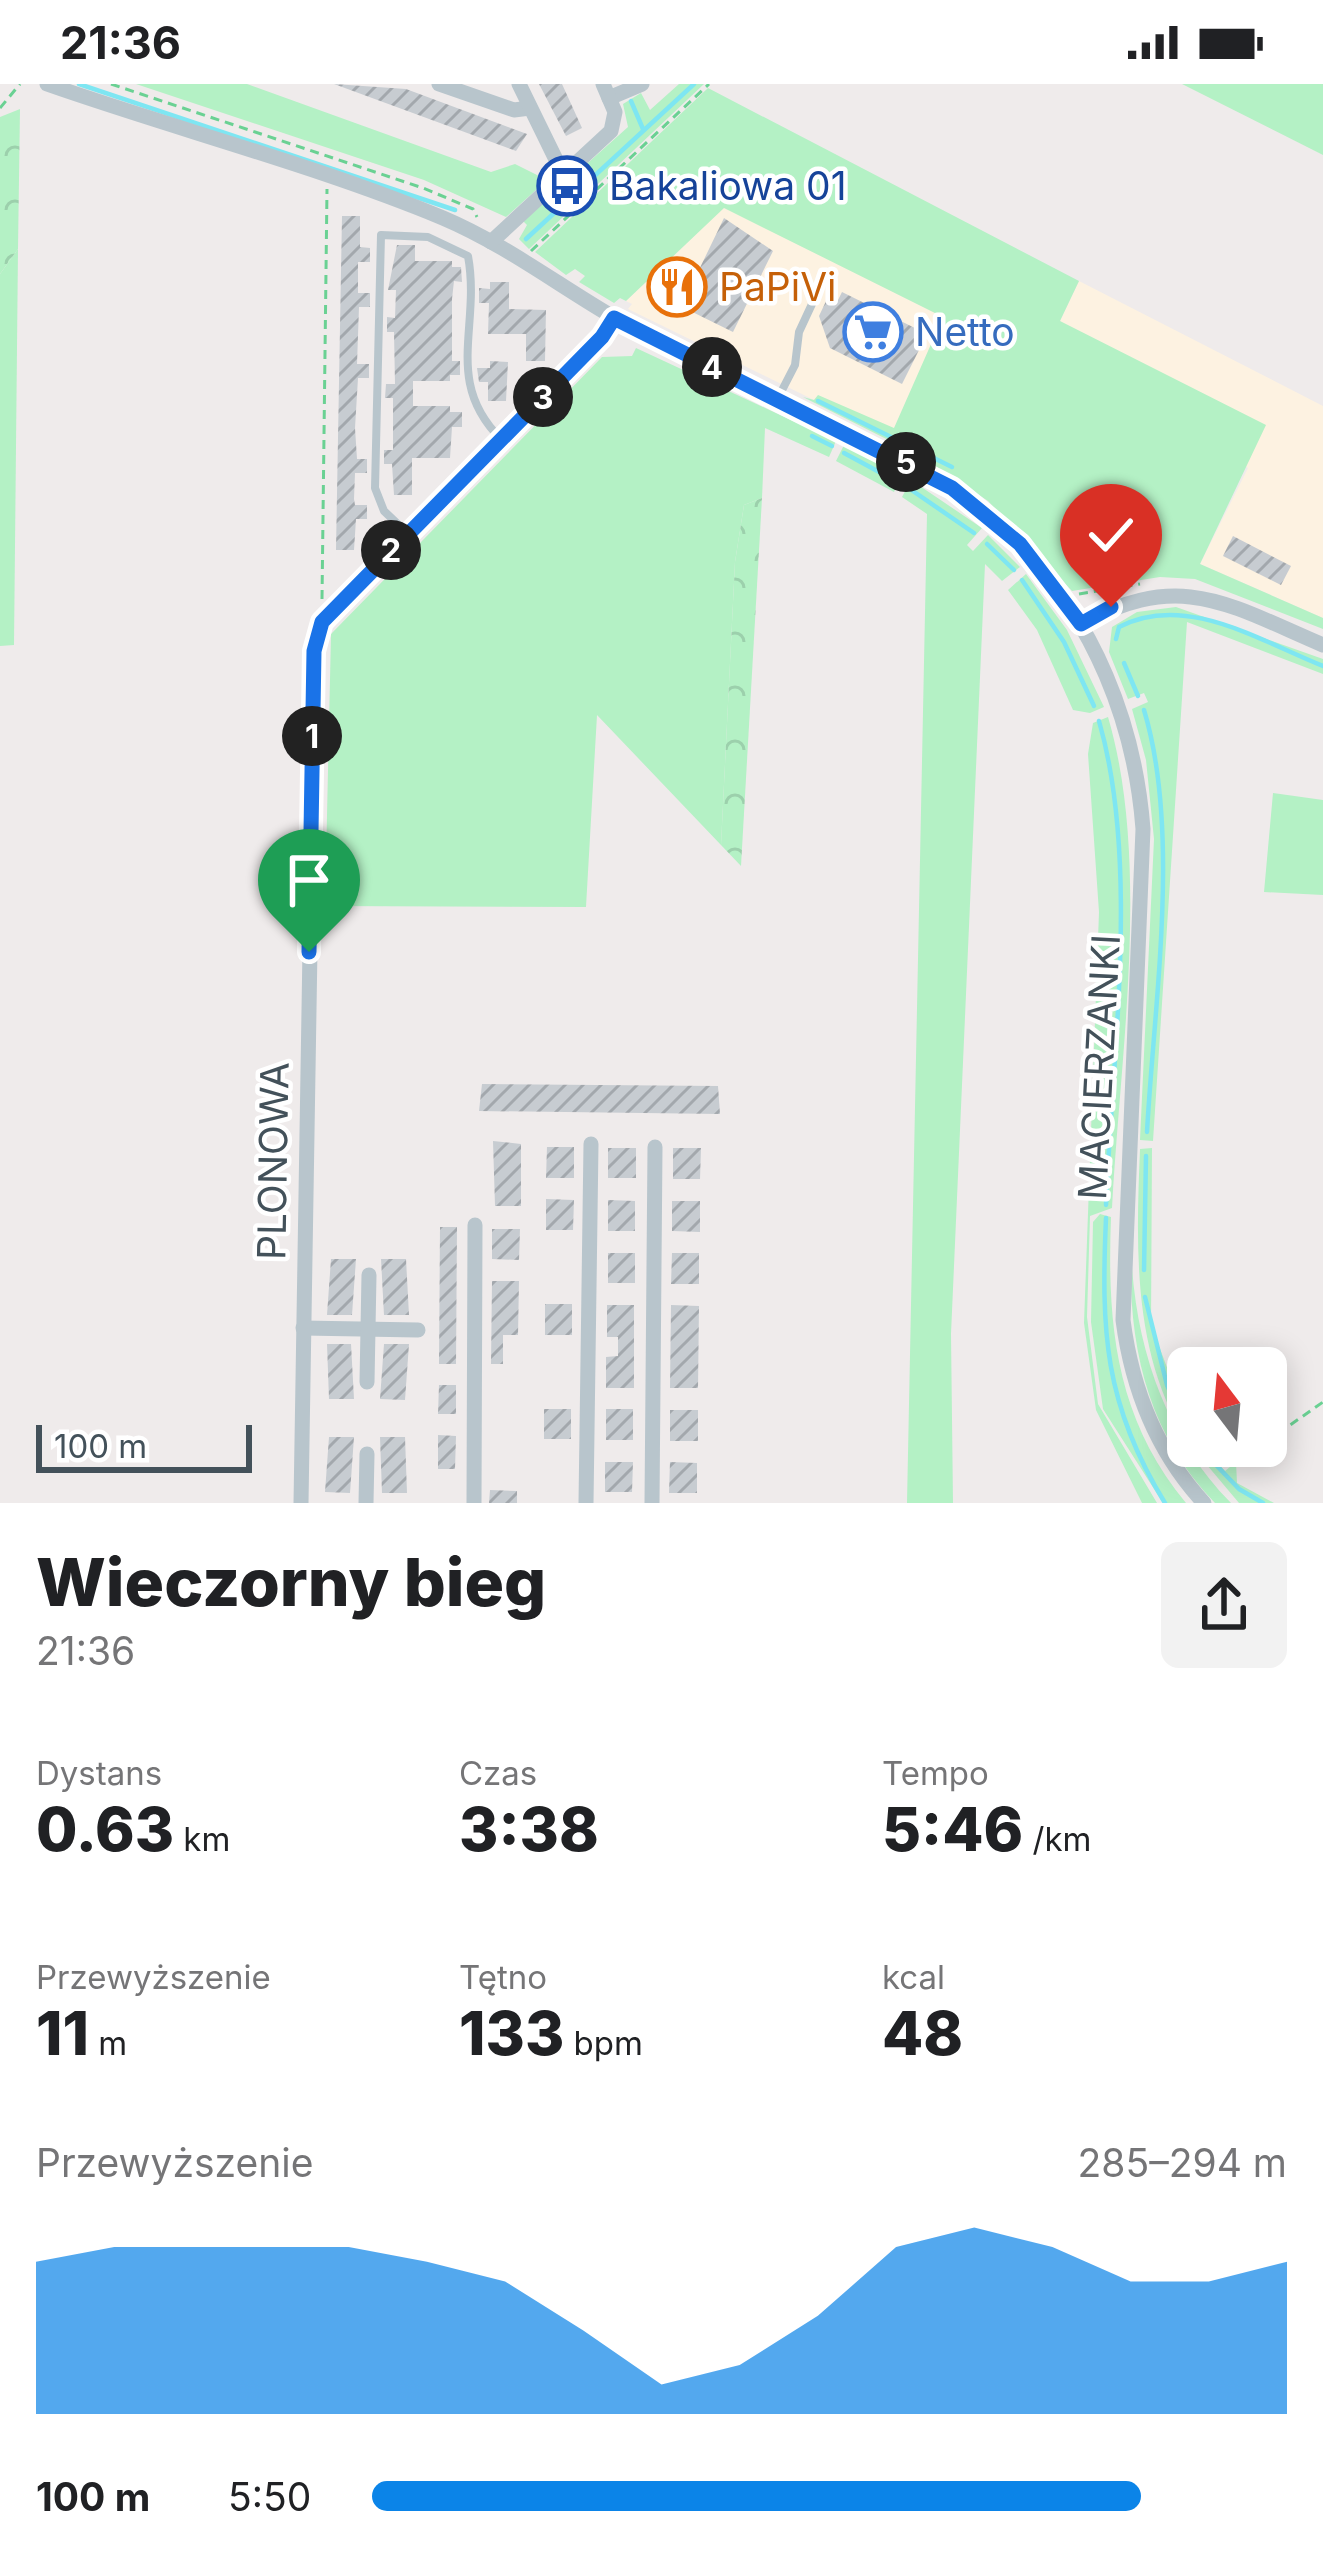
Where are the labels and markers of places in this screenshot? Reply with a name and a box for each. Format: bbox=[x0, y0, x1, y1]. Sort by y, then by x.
bus stop icon: Bakaliowa 01 bbox=[536, 155, 598, 217]
place label: Bakaliowa 01 bbox=[609, 162, 847, 209]
restaurant icon: PaPiVi bbox=[646, 256, 708, 318]
place label: PaPiVi bbox=[719, 263, 837, 310]
supermarket icon: Netto bbox=[842, 301, 904, 363]
place label: Netto bbox=[915, 308, 1015, 355]
pin: 4 bbox=[682, 337, 742, 397]
pin: 3 bbox=[513, 367, 573, 427]
pin: 5 bbox=[876, 432, 936, 492]
pin bbox=[1060, 484, 1162, 607]
pin: 2 bbox=[361, 520, 421, 580]
pin: 1 bbox=[282, 706, 342, 766]
pin bbox=[258, 829, 360, 952]

